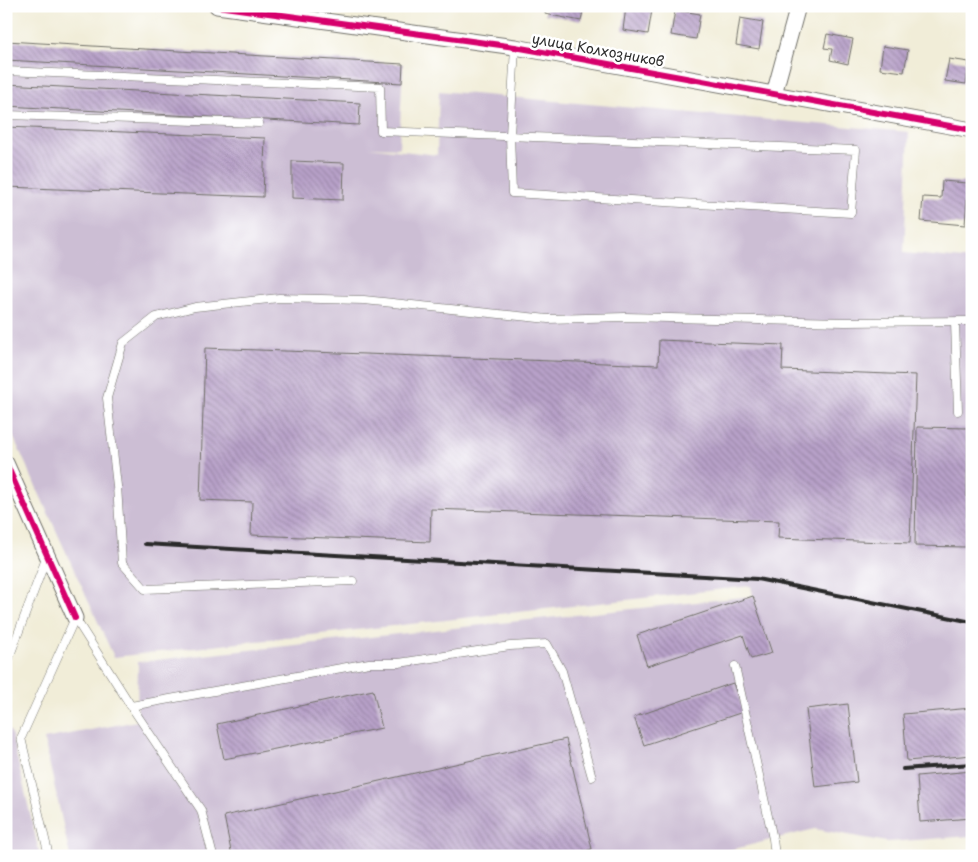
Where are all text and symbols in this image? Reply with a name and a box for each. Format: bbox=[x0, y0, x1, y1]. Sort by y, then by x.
street label: улица Колхозников bbox=[530, 28, 666, 71]

